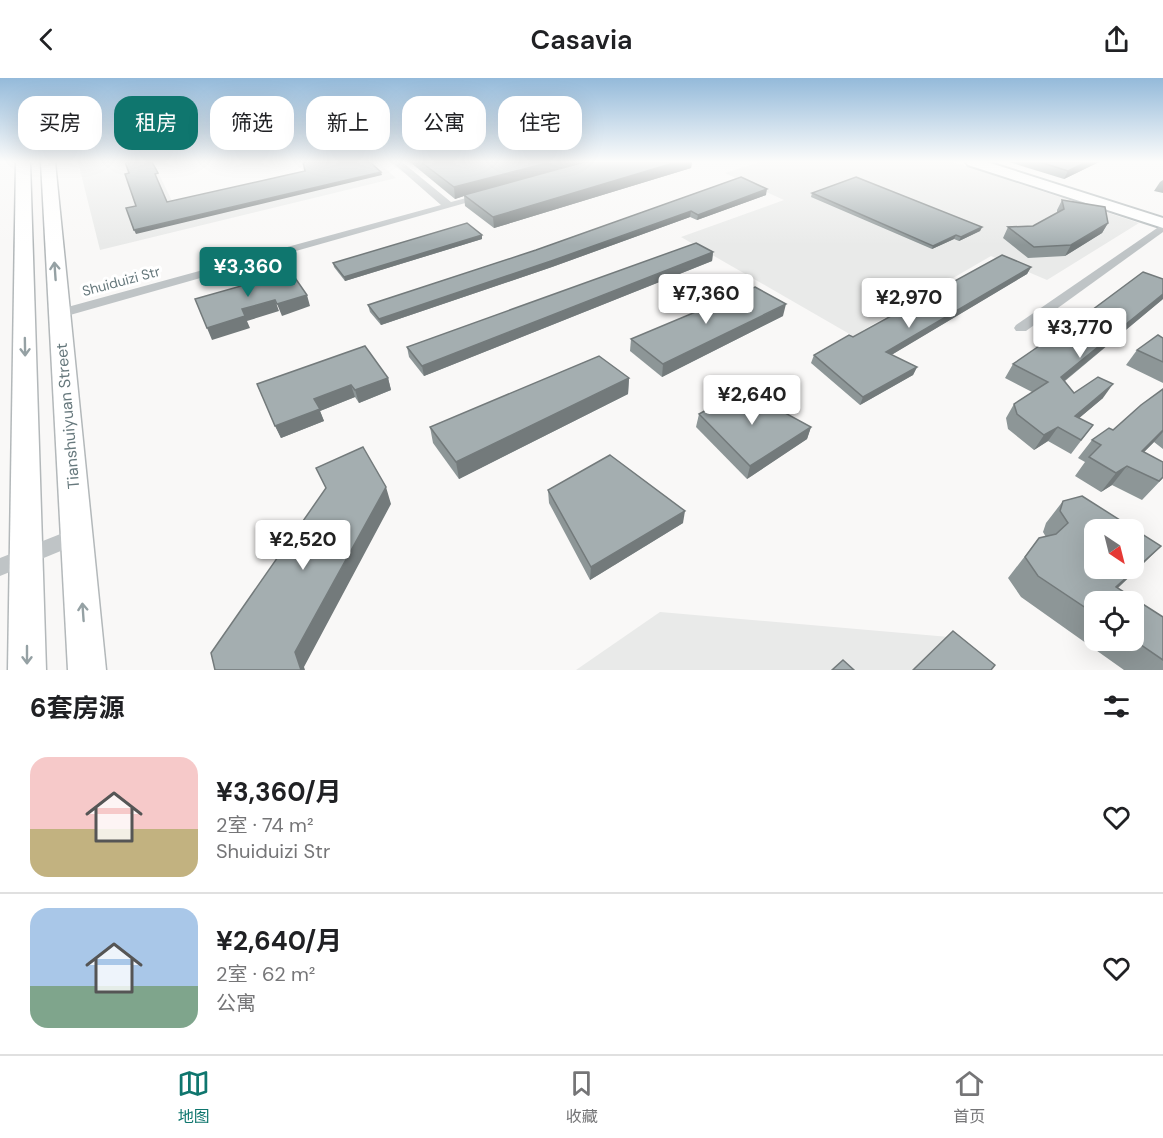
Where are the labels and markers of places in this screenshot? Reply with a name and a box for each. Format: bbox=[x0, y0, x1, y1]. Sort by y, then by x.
pin: ¥3,360 bbox=[199, 247, 297, 298]
pin: ¥7,360 bbox=[657, 274, 755, 325]
pin: ¥2,970 bbox=[860, 278, 958, 329]
pin: ¥3,770 bbox=[1031, 308, 1129, 359]
pin: ¥2,640 bbox=[703, 375, 801, 426]
pin: ¥2,520 bbox=[254, 520, 352, 571]

